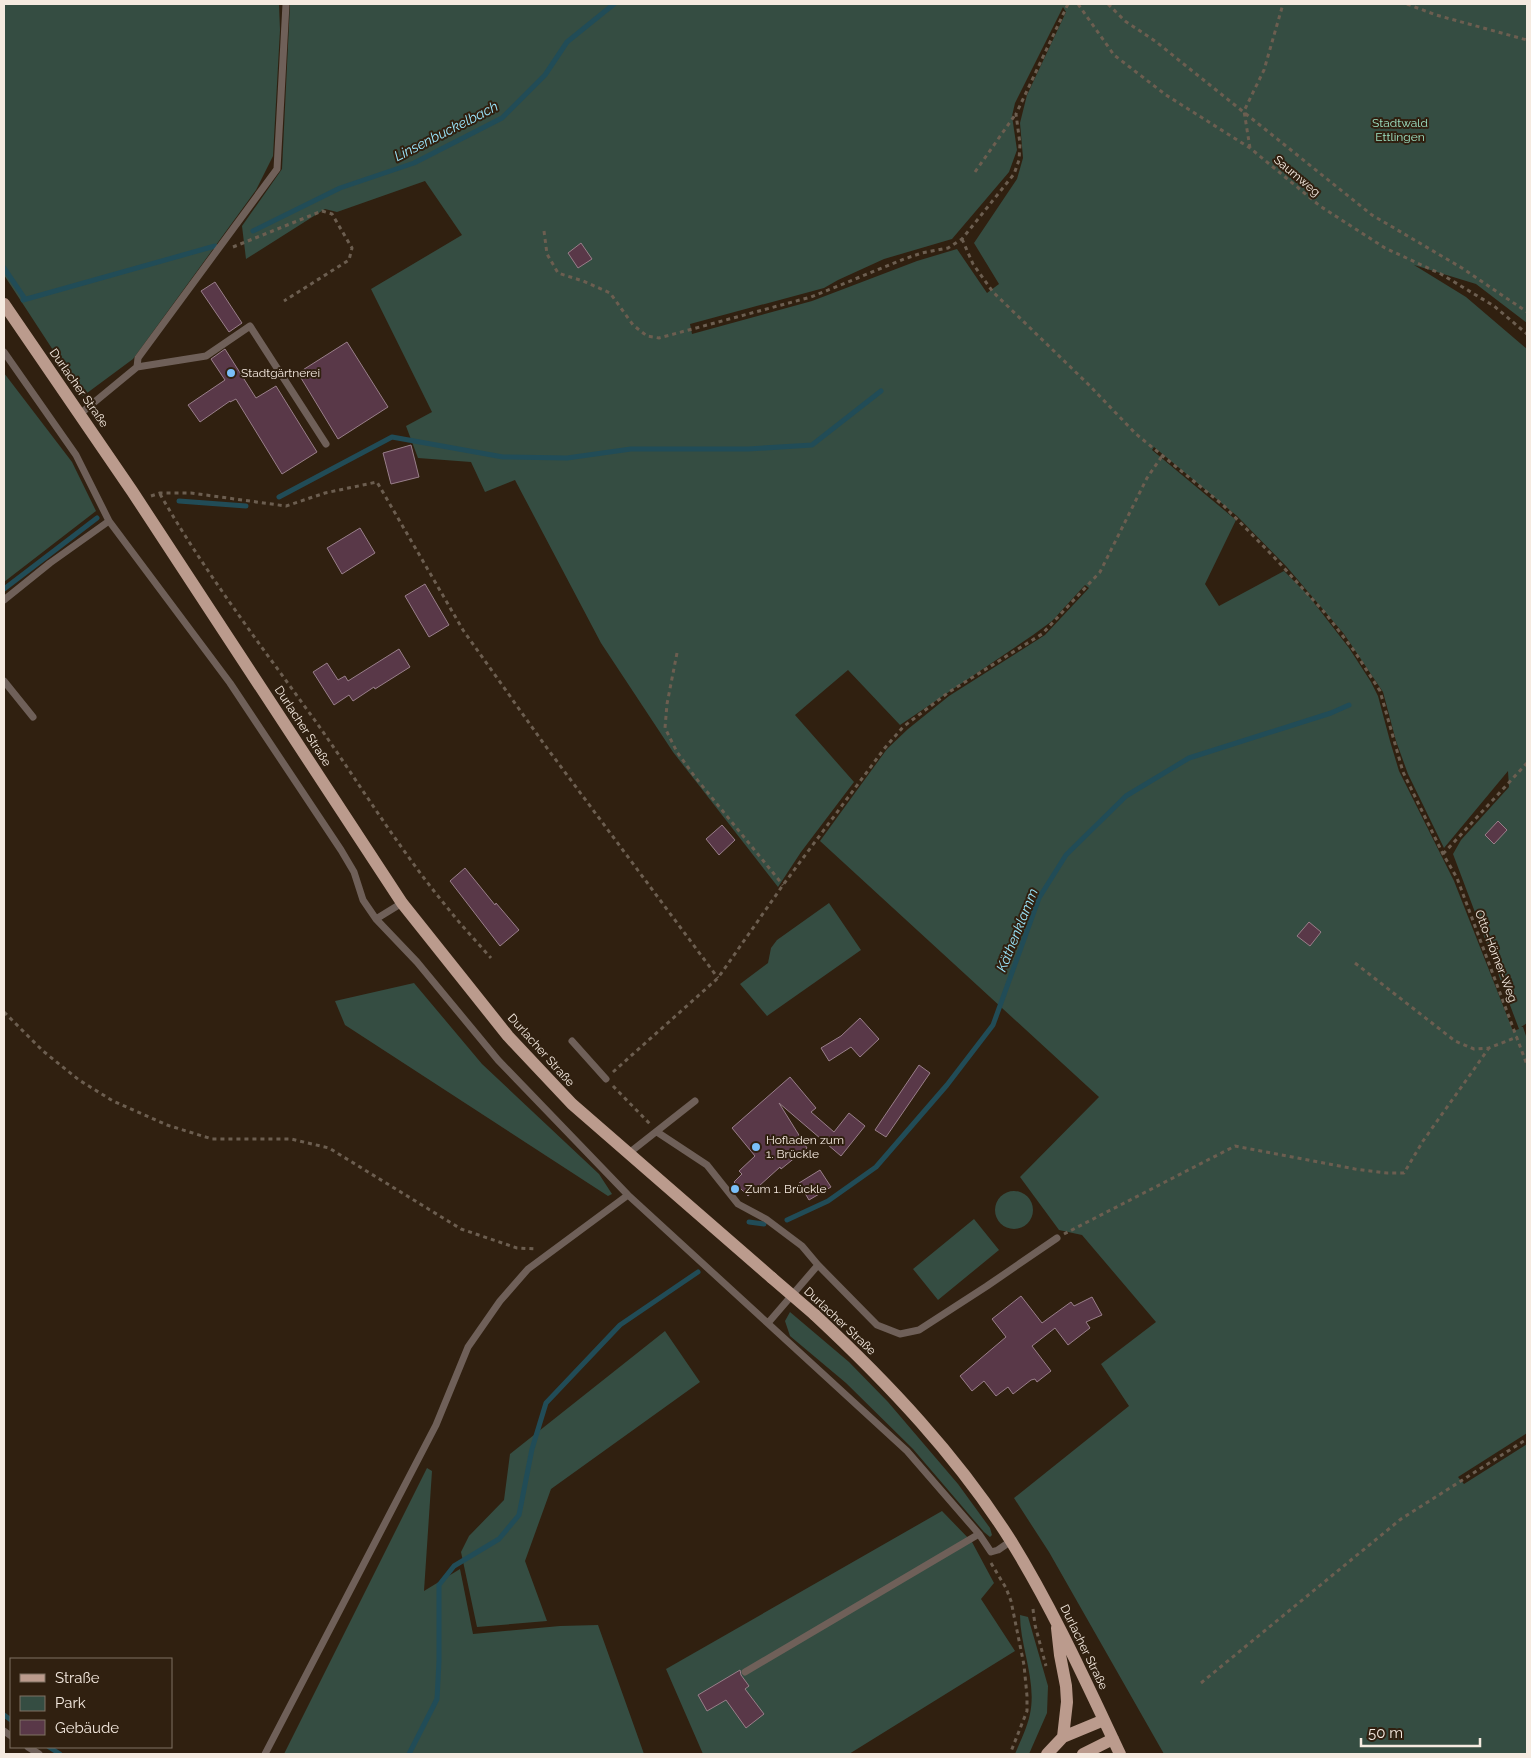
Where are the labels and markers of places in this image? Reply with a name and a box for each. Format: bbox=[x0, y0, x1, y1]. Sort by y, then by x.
place label: Stadtgärtnerei bbox=[241, 366, 320, 380]
marker: Stadtgärtnerei bbox=[225, 367, 237, 379]
place label: Hofladen zum 1. Brückle bbox=[766, 1133, 844, 1161]
marker: Hofladen zum 1. Brückle bbox=[750, 1141, 762, 1153]
place label: Zum 1. Brückle bbox=[745, 1182, 827, 1196]
marker: Zum 1. Brückle bbox=[729, 1183, 741, 1195]

